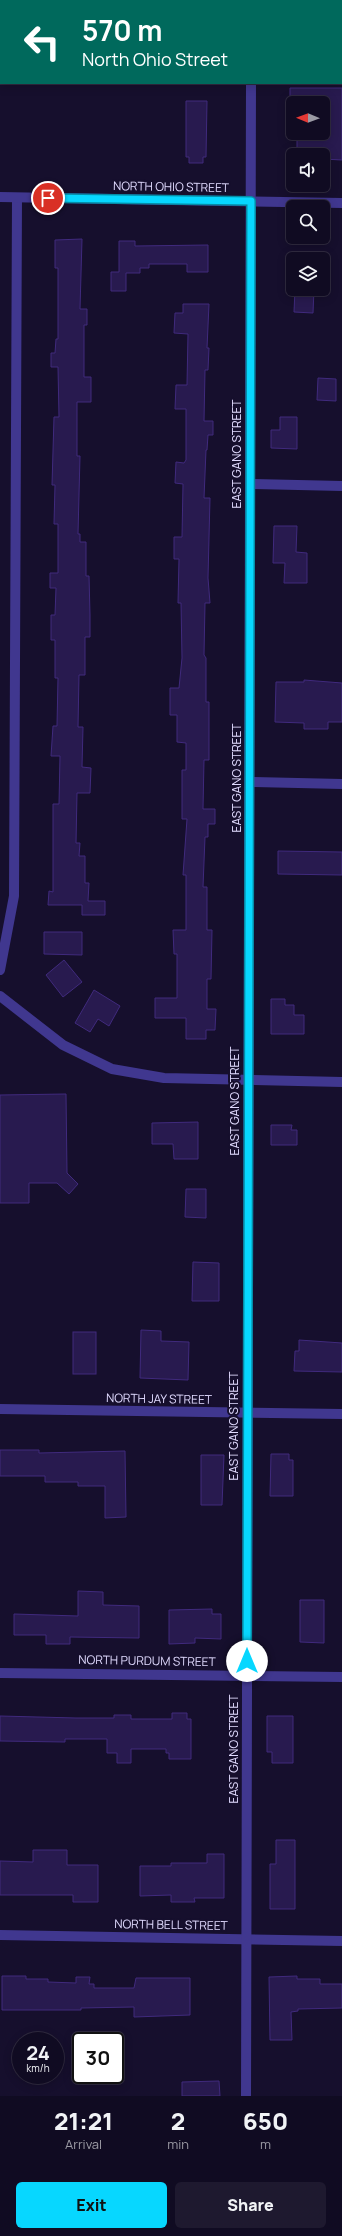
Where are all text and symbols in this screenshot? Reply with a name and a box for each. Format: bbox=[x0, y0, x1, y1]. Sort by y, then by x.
text: 570 m bbox=[82, 11, 163, 49]
icon: left bbox=[16, 16, 68, 68]
text: North Ohio Street bbox=[82, 47, 228, 71]
north arrow bbox=[286, 96, 330, 140]
map controls bbox=[286, 96, 330, 296]
button: sound bbox=[286, 148, 330, 192]
street label: NORTH OHIO STREET bbox=[113, 177, 230, 196]
pin bbox=[31, 181, 65, 215]
icon: arrive bbox=[37, 187, 59, 209]
button: search bbox=[286, 200, 330, 244]
button: layers bbox=[286, 252, 330, 296]
street label: EAST GANO STREET bbox=[228, 399, 245, 508]
street label: EAST GANO STREET bbox=[228, 723, 245, 832]
street label: EAST GANO STREET bbox=[226, 1046, 243, 1155]
street label: EAST GANO STREET bbox=[225, 1371, 242, 1480]
street label: NORTH JAY STREET bbox=[106, 1389, 213, 1408]
position arrow bbox=[226, 1640, 268, 1682]
street label: NORTH PURDUM STREET bbox=[78, 1651, 217, 1670]
street label: EAST GANO STREET bbox=[225, 1694, 242, 1803]
street label: NORTH BELL STREET bbox=[114, 1915, 229, 1934]
speed limit sign: 30 bbox=[72, 2032, 124, 2084]
text: 24 bbox=[26, 2039, 50, 2066]
text: km/h bbox=[26, 2061, 50, 2075]
text: 21:21 bbox=[54, 2104, 113, 2137]
text: 2 bbox=[171, 2104, 185, 2137]
text: 650 bbox=[243, 2104, 288, 2137]
text: Arrival bbox=[65, 2135, 102, 2153]
text: min bbox=[167, 2135, 189, 2153]
text: m bbox=[260, 2135, 271, 2153]
button: Exit bbox=[16, 2182, 167, 2228]
button: Share bbox=[175, 2182, 326, 2228]

